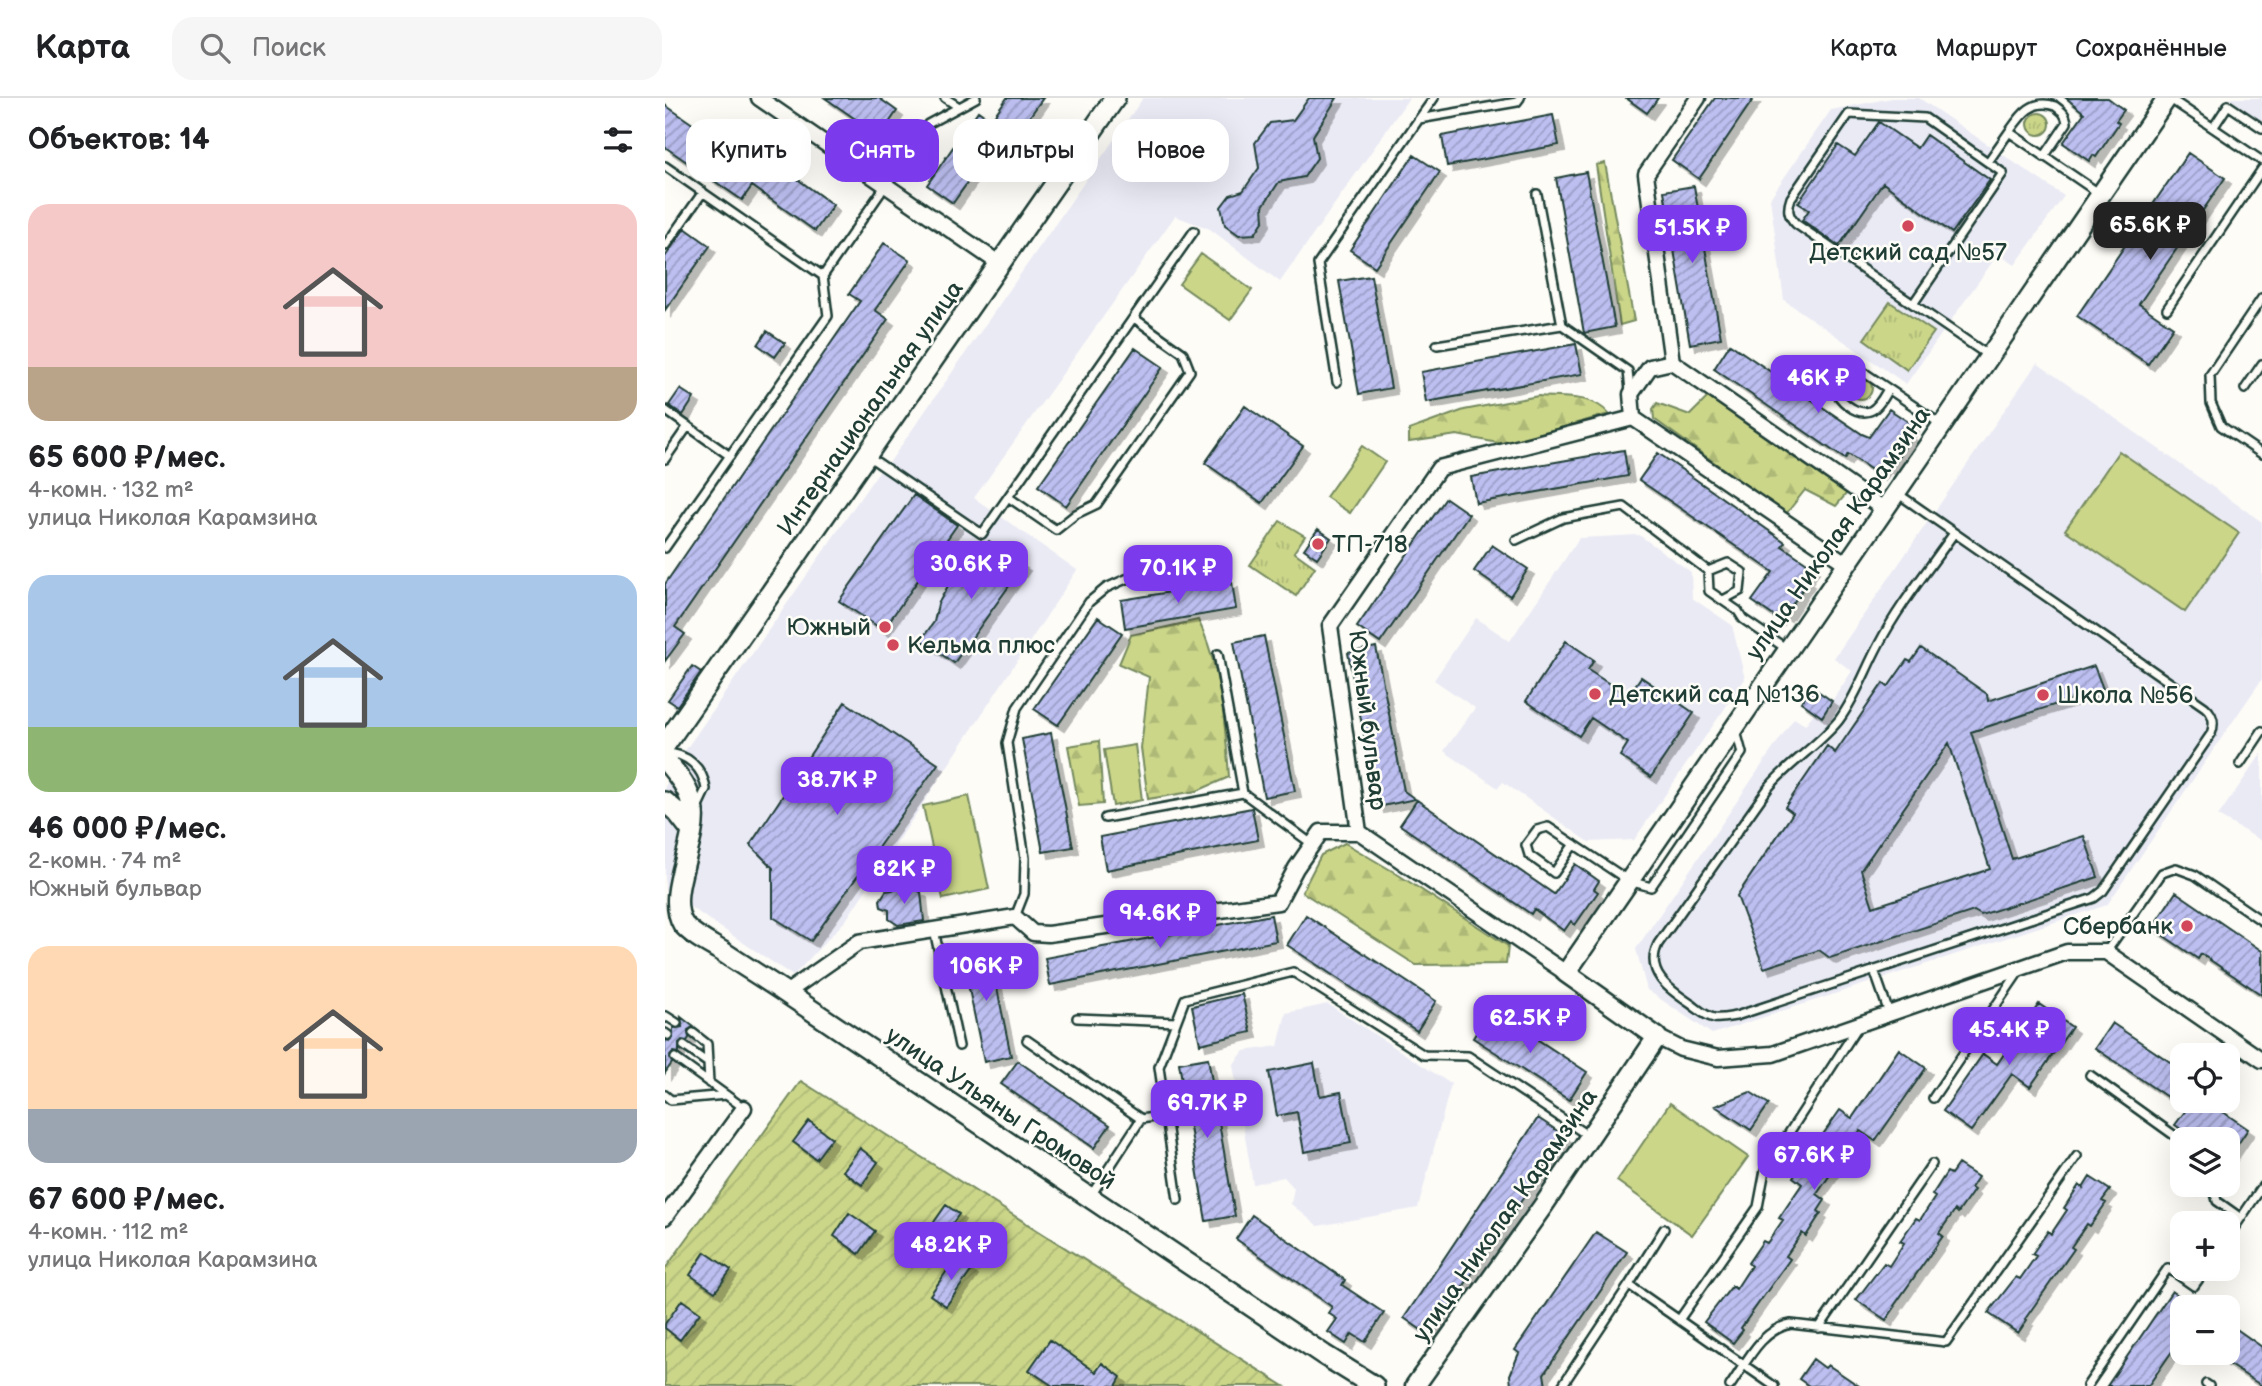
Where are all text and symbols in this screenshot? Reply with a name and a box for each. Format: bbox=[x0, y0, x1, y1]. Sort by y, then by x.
search box bbox=[172, 17, 662, 80]
text: Карта bbox=[35, 28, 130, 68]
icon: search bbox=[196, 29, 234, 67]
text: Поиск bbox=[252, 33, 326, 64]
text: Карта bbox=[1830, 34, 1897, 63]
text: Маршрут bbox=[1935, 34, 2037, 63]
text: Сохранённые bbox=[2075, 34, 2227, 63]
chip: Купить bbox=[686, 119, 811, 182]
chip: Снять bbox=[825, 119, 939, 182]
chip: Фильтры bbox=[953, 119, 1098, 182]
chip: Новое bbox=[1112, 119, 1229, 182]
icon: filters bbox=[599, 121, 637, 159]
text: Объектов: 14 bbox=[28, 122, 210, 158]
pin: 65.6K ₽ bbox=[2085, 202, 2215, 262]
pin: 51.5K ₽ bbox=[1627, 206, 1757, 265]
text: 65.6K ₽ bbox=[2109, 211, 2191, 239]
text: 51.5K ₽ bbox=[1654, 214, 1730, 242]
marker: Детский сад №57 bbox=[1900, 218, 1916, 234]
place label: Детский сад №57 bbox=[1809, 238, 2007, 267]
icon: home bbox=[270, 249, 396, 375]
street label: Интернациональная улица bbox=[771, 275, 970, 541]
pin: 46K ₽ bbox=[1769, 356, 1867, 415]
text: 46K ₽ bbox=[1787, 364, 1849, 392]
street label: улица Николая Карамзина bbox=[1740, 401, 1937, 665]
text: 65 600 ₽/мес. bbox=[28, 440, 226, 476]
text: 4-комн. · 132 m² bbox=[28, 476, 194, 504]
text: улица Николая Карамзина bbox=[28, 504, 318, 532]
place label: ТП-718 bbox=[1332, 530, 1408, 559]
marker: ТП-718 bbox=[1310, 536, 1326, 552]
pin: 30.6K ₽ bbox=[906, 542, 1036, 601]
pin: 70.1K ₽ bbox=[1113, 546, 1243, 605]
text: 30.6K ₽ bbox=[930, 550, 1012, 578]
text: 70.1K ₽ bbox=[1139, 554, 1217, 582]
place label: Южный bbox=[786, 613, 871, 642]
marker: Южный bbox=[877, 619, 893, 635]
icon: home bbox=[270, 620, 396, 746]
street label: Южный бульвар bbox=[1342, 628, 1393, 812]
place label: Кельма плюс bbox=[907, 631, 1055, 660]
marker: Кельма плюс bbox=[885, 637, 901, 653]
place label: Детский сад №136 bbox=[1609, 680, 1820, 709]
place label: Школа №56 bbox=[2057, 681, 2193, 710]
marker: Детский сад №136 bbox=[1587, 686, 1603, 702]
marker: Школа №56 bbox=[2035, 687, 2051, 703]
pin: 38.7K ₽ bbox=[772, 758, 902, 817]
text: 38.7K ₽ bbox=[797, 766, 877, 794]
text: 46 000 ₽/мес. bbox=[28, 811, 226, 847]
pin: 82K ₽ bbox=[855, 846, 953, 906]
text: 2-комн. · 74 m² bbox=[28, 847, 181, 875]
text: 82K ₽ bbox=[873, 855, 935, 883]
text: Южный бульвар bbox=[28, 875, 202, 903]
pin: 94.6K ₽ bbox=[1095, 890, 1225, 950]
text: 94.6K ₽ bbox=[1119, 899, 1201, 927]
place label: Сбербанк bbox=[2063, 912, 2173, 941]
marker: Сбербанк bbox=[2179, 918, 2195, 934]
pin: 106K ₽ bbox=[929, 944, 1043, 1003]
text: 106K ₽ bbox=[949, 952, 1023, 980]
icon: home bbox=[270, 991, 396, 1117]
pin: 62.5K ₽ bbox=[1465, 996, 1595, 1055]
text: 62.5K ₽ bbox=[1489, 1004, 1571, 1032]
pin: 45.4K ₽ bbox=[1944, 1007, 2074, 1067]
text: 45.4K ₽ bbox=[1969, 1016, 2049, 1044]
street label: улица Ульяны Громовой bbox=[880, 1021, 1121, 1196]
map controls bbox=[2170, 1043, 2240, 1365]
button: locate bbox=[2170, 1043, 2240, 1113]
pin: 69.7K ₽ bbox=[1142, 1080, 1272, 1140]
street label: улица Николая Карамзина bbox=[1407, 1083, 1604, 1347]
text: 69.7K ₽ bbox=[1167, 1089, 1247, 1117]
button: layers bbox=[2170, 1127, 2240, 1197]
pin: 67.6K ₽ bbox=[1749, 1132, 1879, 1192]
text: 67.6K ₽ bbox=[1774, 1141, 1854, 1169]
text: 67 600 ₽/мес. bbox=[28, 1182, 225, 1218]
button: + bbox=[2170, 1211, 2240, 1281]
text: 4-комн. · 112 m² bbox=[28, 1218, 189, 1246]
pin: 48.2K ₽ bbox=[886, 1222, 1016, 1282]
text: 48.2K ₽ bbox=[910, 1231, 992, 1259]
text: улица Николая Карамзина bbox=[28, 1246, 318, 1274]
button: − bbox=[2170, 1295, 2240, 1365]

